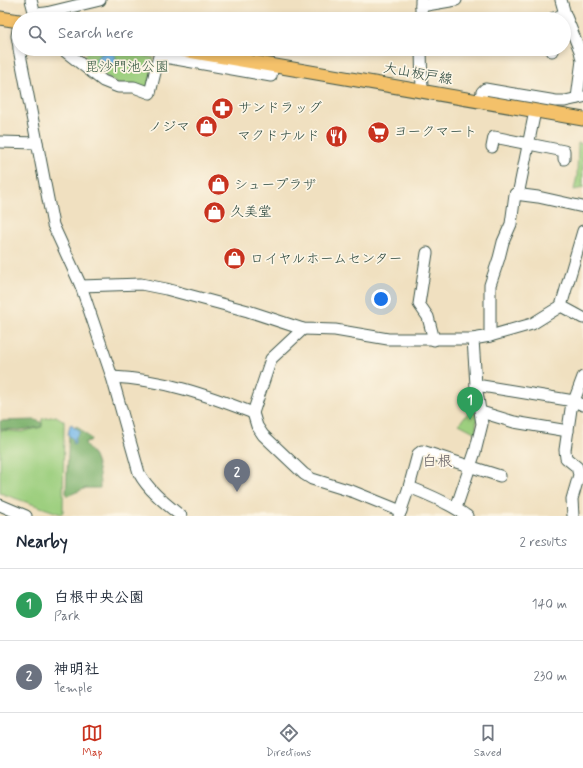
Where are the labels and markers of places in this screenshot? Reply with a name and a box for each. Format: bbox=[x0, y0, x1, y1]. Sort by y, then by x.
pharmacy icon: サンドラッグ bbox=[209, 95, 235, 121]
place label: サンドラッグ bbox=[238, 99, 322, 117]
shop icon: ノジマ bbox=[193, 114, 219, 140]
place label: ノジマ bbox=[148, 118, 190, 136]
supermarket icon: ヨークマート bbox=[365, 119, 391, 145]
restaurant icon: マクドナルド bbox=[323, 123, 349, 149]
place label: ヨークマート bbox=[394, 123, 477, 141]
place label: マクドナルド bbox=[237, 127, 320, 145]
shop icon: シュープラザ bbox=[206, 172, 232, 198]
place label: シュープラザ bbox=[234, 176, 317, 194]
shop icon: 久美堂 bbox=[201, 199, 227, 225]
place label: 久美堂 bbox=[230, 203, 272, 221]
shop icon: ロイヤルホームセンター bbox=[222, 246, 248, 272]
place label: ロイヤルホームセンター bbox=[250, 250, 403, 268]
pin: 1 bbox=[457, 387, 483, 420]
pin: 2 bbox=[224, 459, 250, 492]

